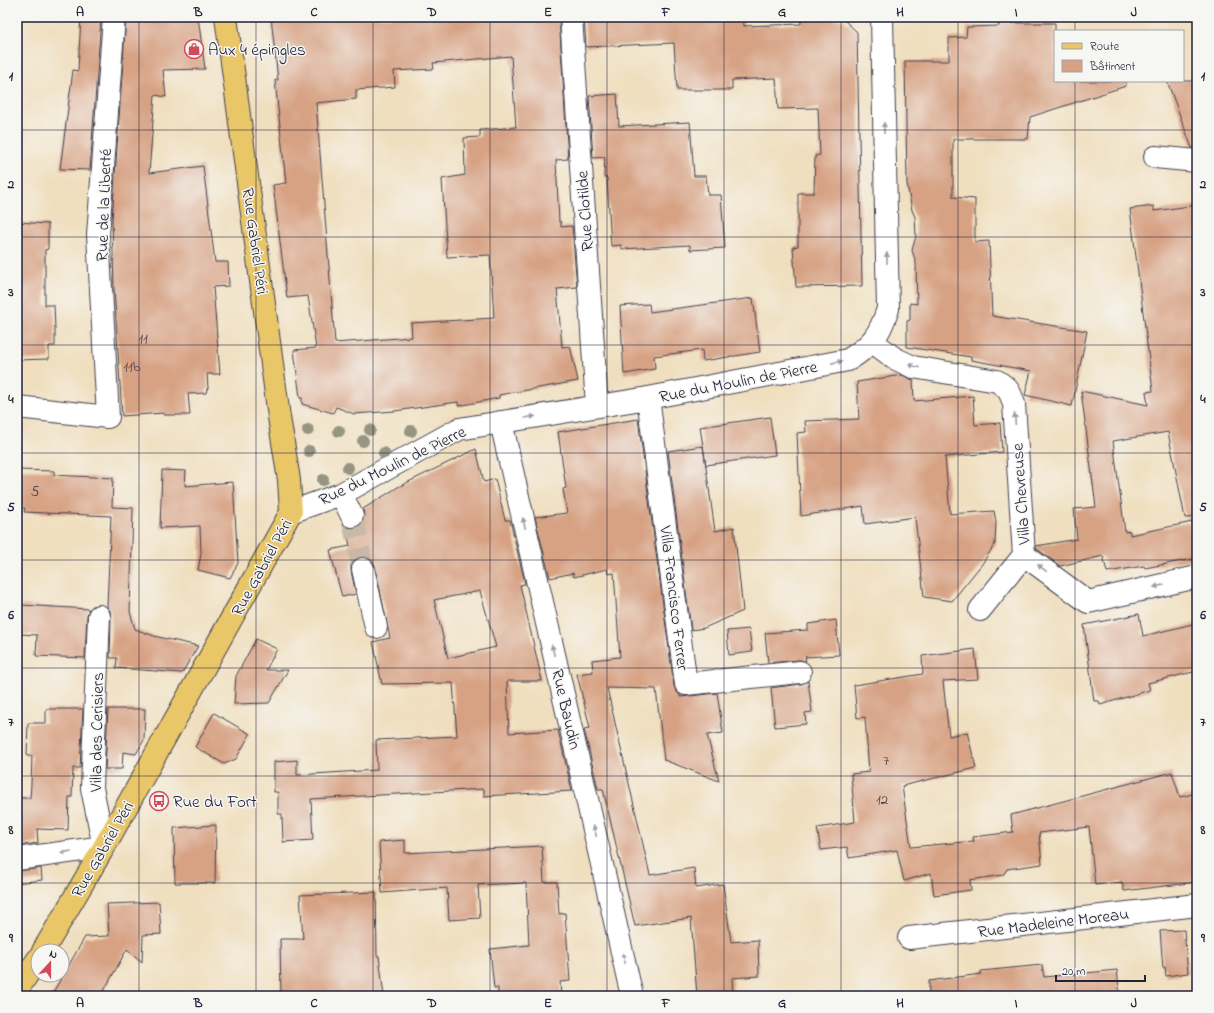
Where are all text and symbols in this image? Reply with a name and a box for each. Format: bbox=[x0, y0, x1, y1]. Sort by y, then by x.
text: A bbox=[76, 3, 84, 22]
text: B bbox=[193, 3, 203, 22]
text: C bbox=[310, 3, 318, 22]
text: D bbox=[426, 3, 437, 22]
text: E bbox=[544, 3, 552, 22]
text: F bbox=[661, 3, 671, 22]
text: G bbox=[778, 3, 786, 22]
text: H bbox=[896, 3, 904, 22]
text: I bbox=[1014, 3, 1018, 22]
text: J bbox=[1131, 3, 1137, 22]
legend bbox=[1054, 30, 1184, 82]
shop icon: Aux 4 épingles bbox=[183, 38, 205, 60]
place label: Aux 4 épingles bbox=[208, 38, 306, 65]
text: Route bbox=[1090, 38, 1120, 56]
text: Bâtiment bbox=[1089, 58, 1135, 76]
text: 1 bbox=[9, 67, 14, 86]
text: 1 bbox=[1201, 67, 1206, 86]
one-way arrow bbox=[881, 121, 887, 134]
street label: Rue de la Liberté bbox=[90, 148, 119, 262]
street label: Rue Clotilde bbox=[570, 169, 601, 252]
text: 2 bbox=[7, 175, 15, 194]
text: 2 bbox=[1199, 175, 1207, 194]
street label: Rue Gabriel Péri bbox=[235, 186, 274, 296]
one-way arrow bbox=[884, 251, 890, 264]
text: 3 bbox=[7, 283, 14, 302]
text: 3 bbox=[1199, 283, 1206, 302]
house number: 11 bbox=[138, 328, 148, 350]
street label: Rue du Moulin de Pierre bbox=[657, 355, 820, 410]
house number: 11b bbox=[123, 356, 141, 378]
one-way arrow bbox=[831, 359, 843, 365]
one-way arrow bbox=[907, 363, 919, 369]
text: 4 bbox=[7, 390, 14, 409]
text: 4 bbox=[1199, 390, 1206, 409]
one-way arrow bbox=[1011, 413, 1018, 425]
one-way arrow bbox=[524, 414, 536, 420]
street label: Rue du Moulin de Pierre bbox=[315, 420, 471, 513]
street label: Villa Chevreuse bbox=[1005, 442, 1038, 546]
house number: 5 bbox=[31, 481, 40, 503]
text: 5 bbox=[7, 498, 15, 517]
text: 5 bbox=[1199, 498, 1207, 517]
street label: Rue Gabriel Péri bbox=[225, 515, 299, 621]
one-way arrow bbox=[521, 517, 527, 529]
street label: Villa Francisco Ferrer bbox=[652, 523, 695, 673]
one-way arrow bbox=[1037, 564, 1048, 572]
one-way arrow bbox=[1153, 583, 1165, 589]
text: 6 bbox=[7, 606, 14, 625]
text: 6 bbox=[1199, 606, 1206, 625]
one-way arrow bbox=[550, 644, 556, 656]
street label: Rue Baudin bbox=[544, 666, 587, 752]
street label: Villa des Cerisiers bbox=[84, 672, 111, 793]
text: 7 bbox=[8, 713, 14, 732]
text: 7 bbox=[1200, 713, 1206, 732]
house number: 7 bbox=[883, 750, 889, 772]
house number: 12 bbox=[876, 789, 889, 811]
bus stop icon: Rue du Fort bbox=[148, 790, 170, 812]
place label: Rue du Fort bbox=[173, 790, 257, 815]
street label: Rue Gabriel Péri bbox=[66, 797, 141, 903]
text: 8 bbox=[8, 821, 14, 840]
text: 8 bbox=[1200, 821, 1206, 840]
one-way arrow bbox=[591, 825, 597, 837]
one-way arrow bbox=[60, 849, 72, 855]
street label: Rue Madeleine Moreau bbox=[976, 902, 1130, 945]
text: 9 bbox=[8, 929, 14, 948]
text: 9 bbox=[1200, 929, 1206, 948]
north arrow bbox=[30, 943, 70, 983]
text: N bbox=[47, 946, 60, 963]
one-way arrow bbox=[620, 952, 626, 964]
scale bar bbox=[1056, 957, 1145, 983]
text: 20 m bbox=[1062, 963, 1085, 981]
text: A bbox=[76, 994, 84, 1013]
text: B bbox=[193, 994, 203, 1013]
text: C bbox=[310, 994, 318, 1013]
text: D bbox=[426, 994, 437, 1013]
text: E bbox=[544, 994, 552, 1013]
text: F bbox=[661, 994, 671, 1013]
text: G bbox=[778, 994, 786, 1013]
text: H bbox=[896, 994, 904, 1013]
text: I bbox=[1014, 994, 1018, 1013]
text: J bbox=[1131, 994, 1137, 1013]

